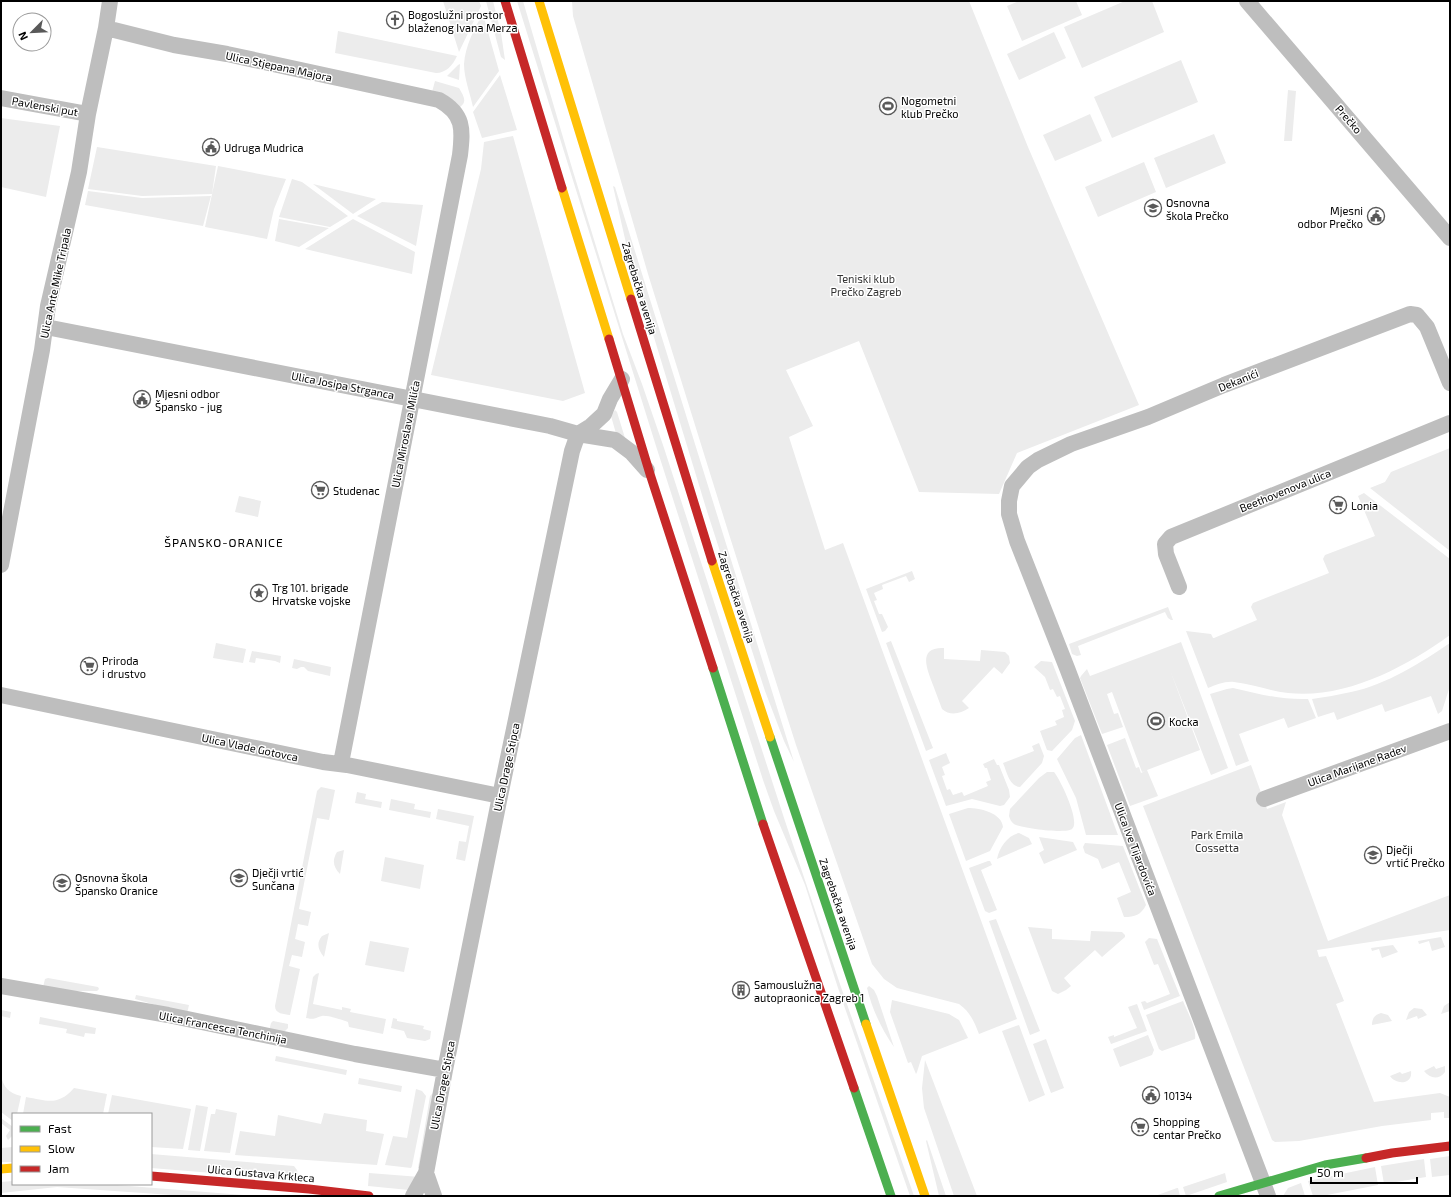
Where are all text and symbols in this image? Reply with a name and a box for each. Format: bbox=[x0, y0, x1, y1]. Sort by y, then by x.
place label: Bogoslužni prostor blaženog Ivana Merza bbox=[408, 8, 518, 34]
church icon: Bogoslužni prostor blaženog Ivana Merza bbox=[385, 10, 405, 30]
north arrow bbox=[12, 12, 52, 52]
text: N bbox=[15, 30, 30, 43]
street label: Ulica Stjepana Majora bbox=[224, 48, 333, 85]
street label: Pavlenski put bbox=[11, 94, 79, 118]
place label: Nogometni klub Prečko bbox=[901, 94, 959, 120]
sports icon: Nogometni klub Prečko bbox=[878, 96, 898, 116]
street label: Prečko bbox=[1333, 102, 1365, 136]
public building icon: Udruga Mudrica bbox=[201, 137, 221, 157]
place label: Udruga Mudrica bbox=[224, 141, 304, 154]
place label: Osnovna škola Prečko bbox=[1166, 196, 1229, 222]
school or university icon: Osnovna škola Prečko bbox=[1143, 198, 1163, 218]
place label: Mjesni odbor Prečko bbox=[1298, 204, 1363, 230]
public building icon: Mjesni odbor Prečko bbox=[1366, 206, 1386, 226]
street label: Ulica Ante Mike Tripala bbox=[37, 226, 73, 340]
street label: Zagrebačka avenija bbox=[619, 240, 660, 336]
park label: Teniski klub Prečko Zagreb bbox=[830, 272, 902, 298]
street label: Dekanići bbox=[1216, 366, 1260, 394]
street label: Ulica Josipa Strganca bbox=[290, 369, 396, 401]
street label: Ulica Miroslava Milića bbox=[388, 379, 422, 489]
place label: Mjesni odbor Špansko - jug bbox=[155, 387, 222, 414]
public building icon: Mjesni odbor Špansko - jug bbox=[132, 389, 152, 409]
street label: Beethovenova ulica bbox=[1237, 466, 1333, 514]
supermarket icon: Studenac bbox=[310, 480, 330, 500]
place label: Studenac bbox=[333, 484, 380, 497]
supermarket icon: Lonia bbox=[1328, 495, 1348, 515]
place label: Lonia bbox=[1351, 499, 1378, 512]
district label: ŠPANSKO-ORANICE bbox=[164, 535, 284, 549]
street label: Zagrebačka avenija bbox=[715, 549, 758, 645]
place label: Trg 101. brigade Hrvatske vojske bbox=[272, 581, 351, 608]
place icon: Trg 101. brigade Hrvatske vojske bbox=[249, 583, 269, 603]
place label: Priroda i drustvo bbox=[102, 654, 146, 680]
supermarket icon: Priroda i drustvo bbox=[79, 656, 99, 676]
sports icon: Kocka bbox=[1146, 711, 1166, 731]
place label: Kocka bbox=[1169, 715, 1199, 728]
street label: Ulica Drage Stipca bbox=[490, 722, 522, 812]
street label: Ulica Vlade Gotovca bbox=[201, 730, 299, 764]
street label: Ulica Marijane Radev bbox=[1306, 741, 1409, 790]
street label: Ulica Ive Tijardovića bbox=[1111, 801, 1160, 898]
park label: Park Emila Cossetta bbox=[1191, 828, 1243, 854]
place label: Dječji vrtić Prečko bbox=[1386, 843, 1445, 869]
school or university icon: Dječji vrtić Prečko bbox=[1363, 845, 1383, 865]
street label: Zagrebačka avenija bbox=[816, 857, 861, 952]
place label: Dječji vrtić Sunčana bbox=[252, 866, 304, 892]
school or university icon: Dječji vrtić Sunčana bbox=[229, 868, 249, 888]
place label: Osnovna škola Špansko Oranice bbox=[75, 871, 158, 897]
school or university icon: Osnovna škola Špansko Oranice bbox=[52, 873, 72, 893]
place label: Samouslužna autopraonica Zagreb 1 bbox=[754, 978, 865, 1004]
building icon: Samouslužna autopraonica Zagreb 1 bbox=[731, 980, 751, 1000]
street label: Ulica Francesca Tenchinija bbox=[158, 1008, 288, 1047]
street label: Ulica Drage Stipca bbox=[427, 1039, 457, 1131]
public building icon: 10134 bbox=[1141, 1085, 1161, 1105]
place label: 10134 bbox=[1164, 1089, 1193, 1102]
legend bbox=[12, 1113, 152, 1185]
place label: Shopping centar Prečko bbox=[1153, 1115, 1221, 1141]
supermarket icon: Shopping centar Prečko bbox=[1130, 1117, 1150, 1137]
text: Fast bbox=[48, 1121, 72, 1135]
text: Slow bbox=[48, 1141, 75, 1155]
scale bar bbox=[1311, 1159, 1417, 1185]
text: Jam bbox=[48, 1161, 69, 1175]
street label: Ulica Gustava Krkleca bbox=[207, 1162, 315, 1184]
text: 50 m bbox=[1317, 1165, 1344, 1179]

